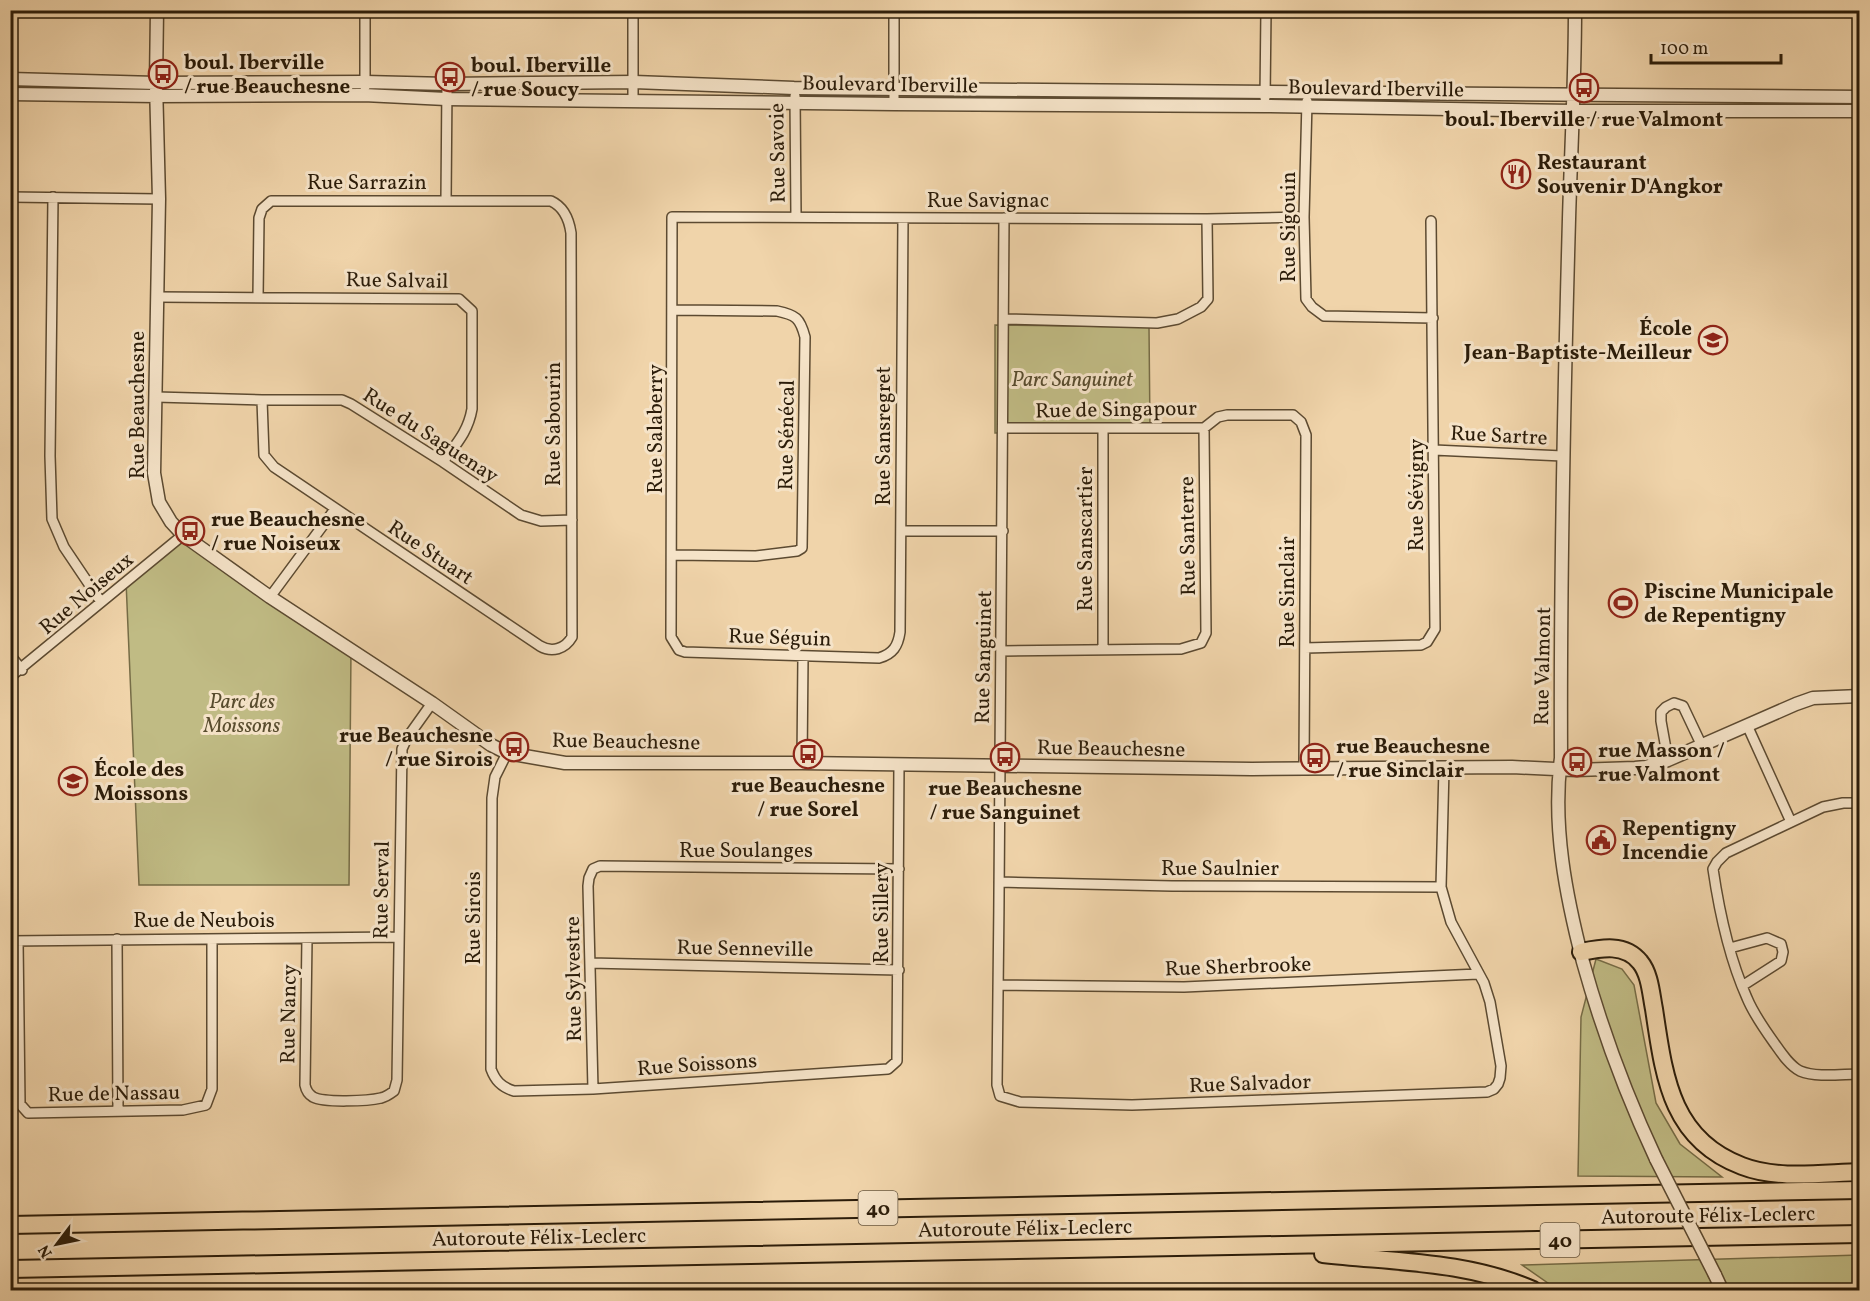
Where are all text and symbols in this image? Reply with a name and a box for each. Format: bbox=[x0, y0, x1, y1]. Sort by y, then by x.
scale bar bbox=[1651, 27, 1782, 65]
text: 100 m bbox=[1660, 37, 1709, 62]
place label: boul. Iberville / rue Beauchesne bbox=[184, 49, 350, 102]
place label: boul. Iberville / rue Soucy bbox=[471, 52, 611, 105]
bus stop icon: boul. Iberville / rue Beauchesne bbox=[147, 58, 179, 90]
bus stop icon: boul. Iberville / rue Soucy bbox=[434, 61, 466, 93]
street label: Boulevard Iberville bbox=[802, 69, 978, 102]
bus stop icon: boul. Iberville / rue Valmont bbox=[1568, 72, 1600, 104]
street label: Boulevard Iberville bbox=[1288, 73, 1464, 106]
street label: Rue Savoie bbox=[763, 103, 794, 203]
place label: boul. Iberville / rue Valmont bbox=[1445, 106, 1723, 135]
place label: Restaurant Souvenir D'Angkor bbox=[1537, 149, 1723, 202]
restaurant icon: Restaurant Souvenir D'Angkor bbox=[1500, 158, 1532, 190]
street label: Rue Sarrazin bbox=[307, 169, 427, 198]
street label: Rue Sigouin bbox=[1275, 172, 1304, 282]
street label: Rue Savignac bbox=[927, 187, 1049, 216]
street label: Rue Salvail bbox=[345, 266, 449, 297]
place label: École Jean-Baptiste-Meilleur bbox=[1463, 315, 1692, 368]
school or university icon: École Jean-Baptiste-Meilleur bbox=[1697, 324, 1729, 356]
street label: Rue Beauchesne bbox=[124, 331, 153, 479]
street label: Rue Sabourin bbox=[540, 362, 569, 486]
street label: Rue Salaberry bbox=[642, 364, 671, 494]
street label: Rue Sansregret bbox=[870, 366, 899, 506]
park label: Parc Sanguinet bbox=[1011, 366, 1134, 395]
street label: Rue Sénécal bbox=[772, 380, 803, 491]
street label: Rue du Saguenay bbox=[357, 381, 504, 491]
street label: Rue de Singapour bbox=[1035, 395, 1197, 426]
street label: Rue Sartre bbox=[1450, 419, 1548, 454]
street label: Rue Sévigny bbox=[1403, 438, 1432, 551]
street label: Rue Sanscartier bbox=[1072, 466, 1101, 612]
street label: Rue Santerre bbox=[1173, 476, 1204, 596]
place label: rue Beauchesne / rue Noiseux bbox=[211, 506, 365, 559]
street label: Rue Stuart bbox=[382, 514, 479, 593]
bus stop icon: rue Beauchesne / rue Noiseux bbox=[174, 515, 206, 547]
street label: Rue Sinclair bbox=[1274, 536, 1303, 648]
street label: Rue Noiseux bbox=[34, 546, 140, 642]
place label: Piscine Municipale de Repentigny bbox=[1644, 578, 1834, 631]
sports icon: Piscine Municipale de Repentigny bbox=[1607, 587, 1639, 619]
street label: Rue Sanguinet bbox=[969, 590, 1000, 724]
street label: Rue Valmont bbox=[1528, 606, 1559, 726]
street label: Rue Séguin bbox=[728, 622, 832, 655]
park label: Parc des Moissons bbox=[203, 688, 280, 741]
place label: rue Beauchesne / rue Sirois bbox=[339, 722, 493, 775]
street label: Rue Beauchesne bbox=[551, 727, 701, 758]
bus stop icon: rue Beauchesne / rue Sirois bbox=[498, 731, 530, 763]
place label: rue Beauchesne / rue Sinclair bbox=[1336, 733, 1490, 786]
street label: Rue Beauchesne bbox=[1036, 734, 1186, 765]
place label: rue Masson / rue Valmont bbox=[1598, 737, 1725, 790]
bus stop icon: rue Beauchesne / rue Sorel bbox=[792, 738, 824, 770]
bus stop icon: rue Beauchesne / rue Sanguinet bbox=[989, 741, 1021, 773]
bus stop icon: rue Beauchesne / rue Sinclair bbox=[1299, 742, 1331, 774]
bus stop icon: rue Masson / rue Valmont bbox=[1561, 746, 1593, 778]
place label: École des Moissons bbox=[94, 756, 188, 809]
school or university icon: École des Moissons bbox=[57, 765, 89, 797]
place label: rue Beauchesne / rue Sorel bbox=[731, 772, 885, 825]
place label: rue Beauchesne / rue Sanguinet bbox=[928, 775, 1082, 828]
place label: Repentigny Incendie bbox=[1622, 815, 1736, 868]
public building icon: Repentigny Incendie bbox=[1585, 824, 1617, 856]
street label: Rue Soulanges bbox=[679, 837, 813, 866]
street label: Rue Serval bbox=[367, 841, 398, 940]
street label: Rue Saulnier bbox=[1161, 855, 1279, 884]
street label: Rue Sillery bbox=[868, 862, 897, 963]
street label: Rue Sirois bbox=[460, 871, 489, 965]
street label: Rue de Neubois bbox=[133, 907, 275, 936]
street label: Rue Sylvestre bbox=[559, 916, 590, 1042]
street label: Rue Senneville bbox=[676, 934, 814, 965]
street label: Rue Sherbrooke bbox=[1164, 950, 1312, 985]
street label: Rue Nancy bbox=[274, 963, 305, 1064]
street label: Rue Soissons bbox=[636, 1047, 758, 1084]
street label: Rue Salvador bbox=[1189, 1068, 1312, 1101]
street label: Rue de Nassau bbox=[47, 1079, 181, 1110]
road number: 40 bbox=[858, 1191, 898, 1225]
street label: Autoroute Félix-Leclerc bbox=[1601, 1200, 1815, 1233]
street label: Autoroute Félix-Leclerc bbox=[918, 1213, 1132, 1246]
north arrow bbox=[27, 1214, 87, 1274]
street label: Autoroute Félix-Leclerc bbox=[432, 1222, 646, 1255]
road number: 40 bbox=[1540, 1223, 1580, 1257]
text: N bbox=[33, 1240, 58, 1262]

